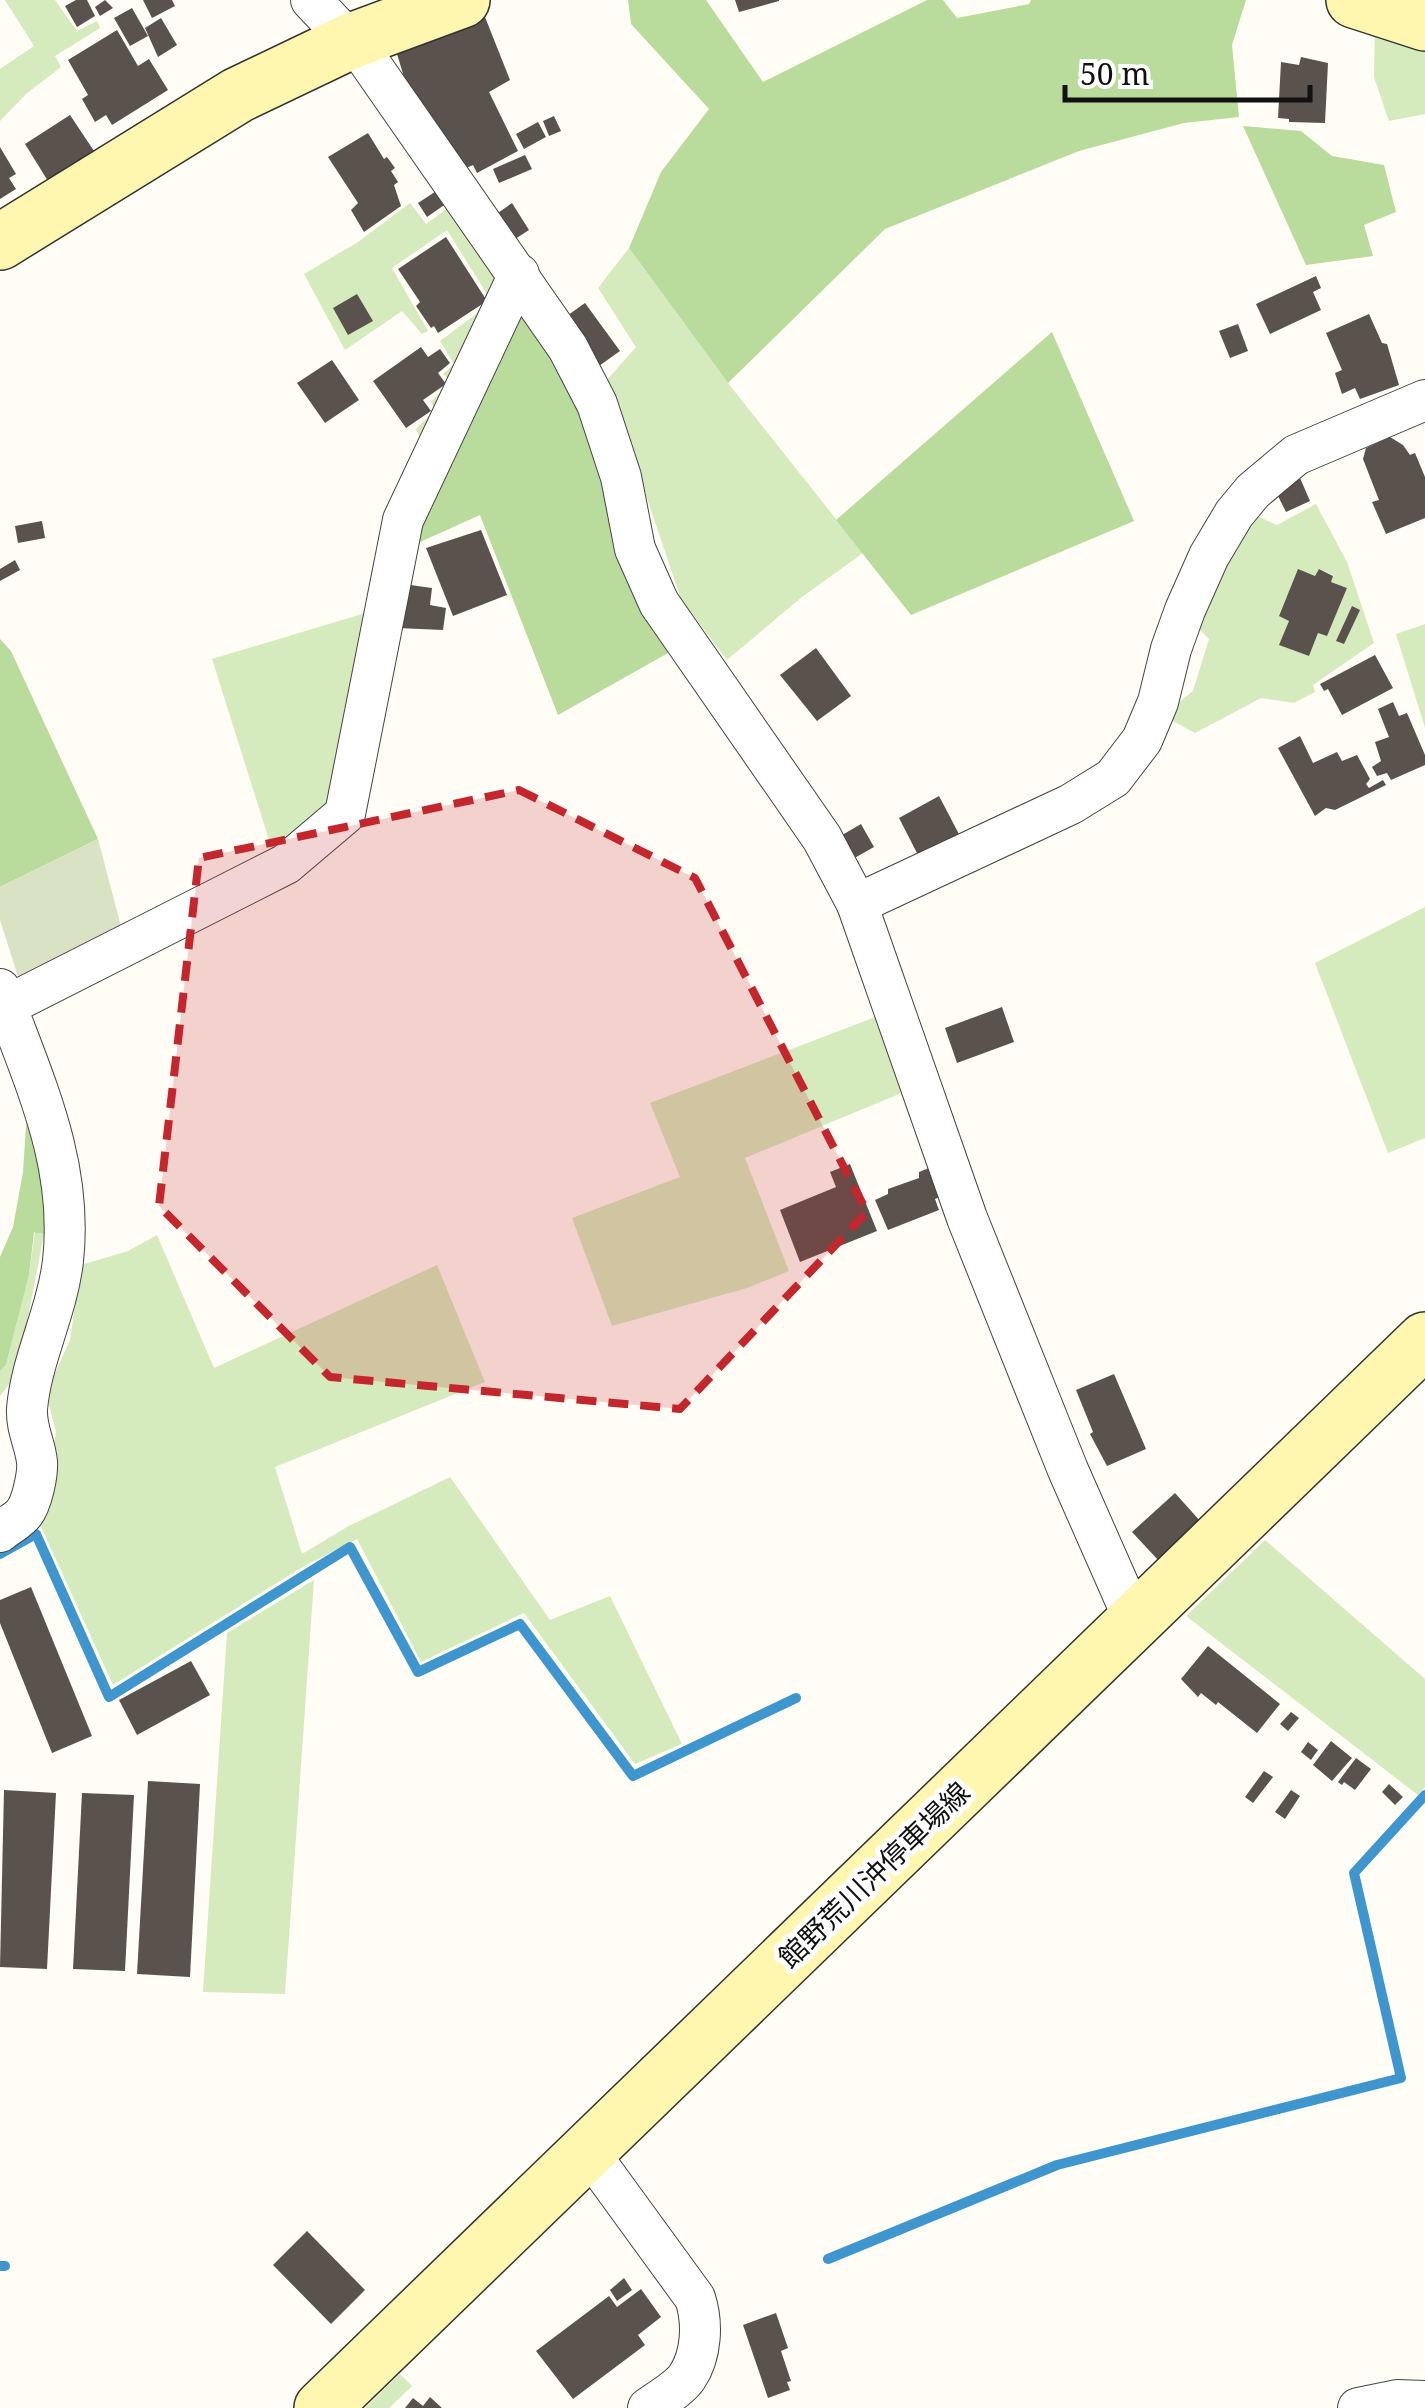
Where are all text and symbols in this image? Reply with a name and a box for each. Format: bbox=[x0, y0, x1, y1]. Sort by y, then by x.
scale bar bbox=[1065, 40, 1310, 102]
text: 50 m bbox=[1080, 53, 1150, 94]
street label: 館野荒川沖停車場線 bbox=[769, 1773, 977, 1975]

